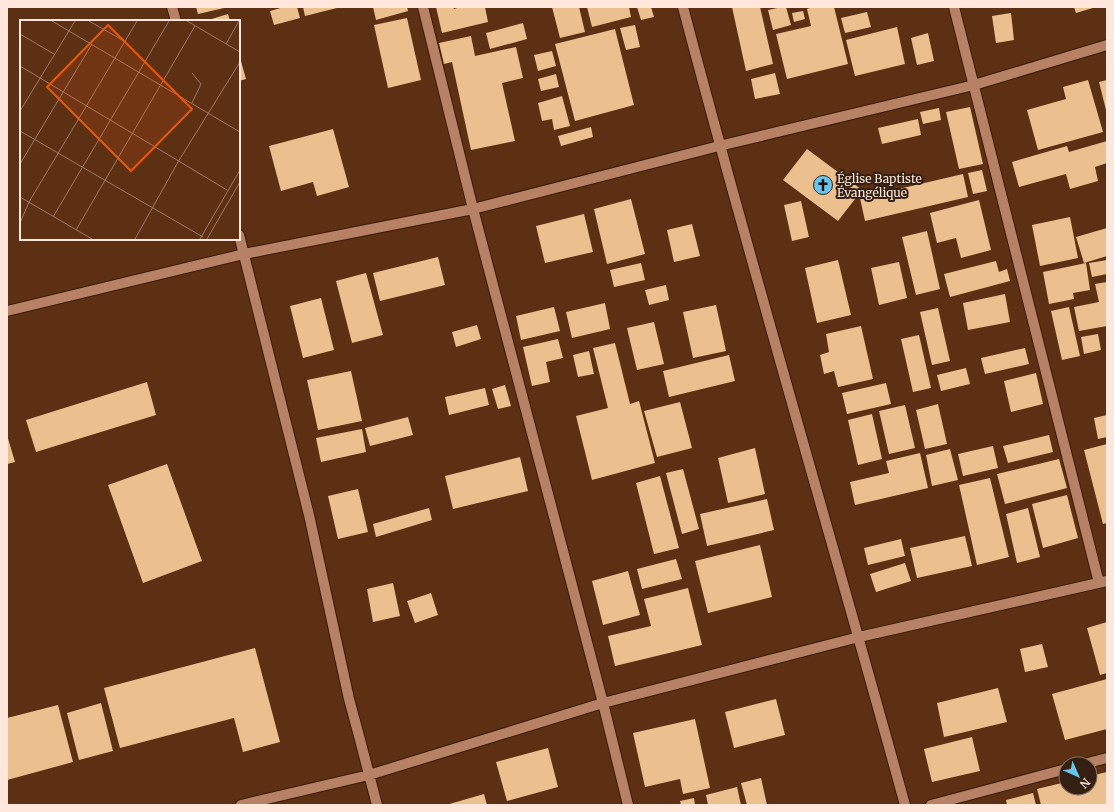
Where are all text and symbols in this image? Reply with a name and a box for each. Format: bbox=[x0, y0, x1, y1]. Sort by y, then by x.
inset map bbox=[20, 20, 240, 240]
place label: Église Baptiste Évangélique bbox=[837, 171, 922, 200]
church icon: Église Baptiste Évangélique bbox=[812, 174, 834, 196]
north arrow bbox=[1058, 756, 1098, 796]
text: N bbox=[1077, 775, 1093, 791]

